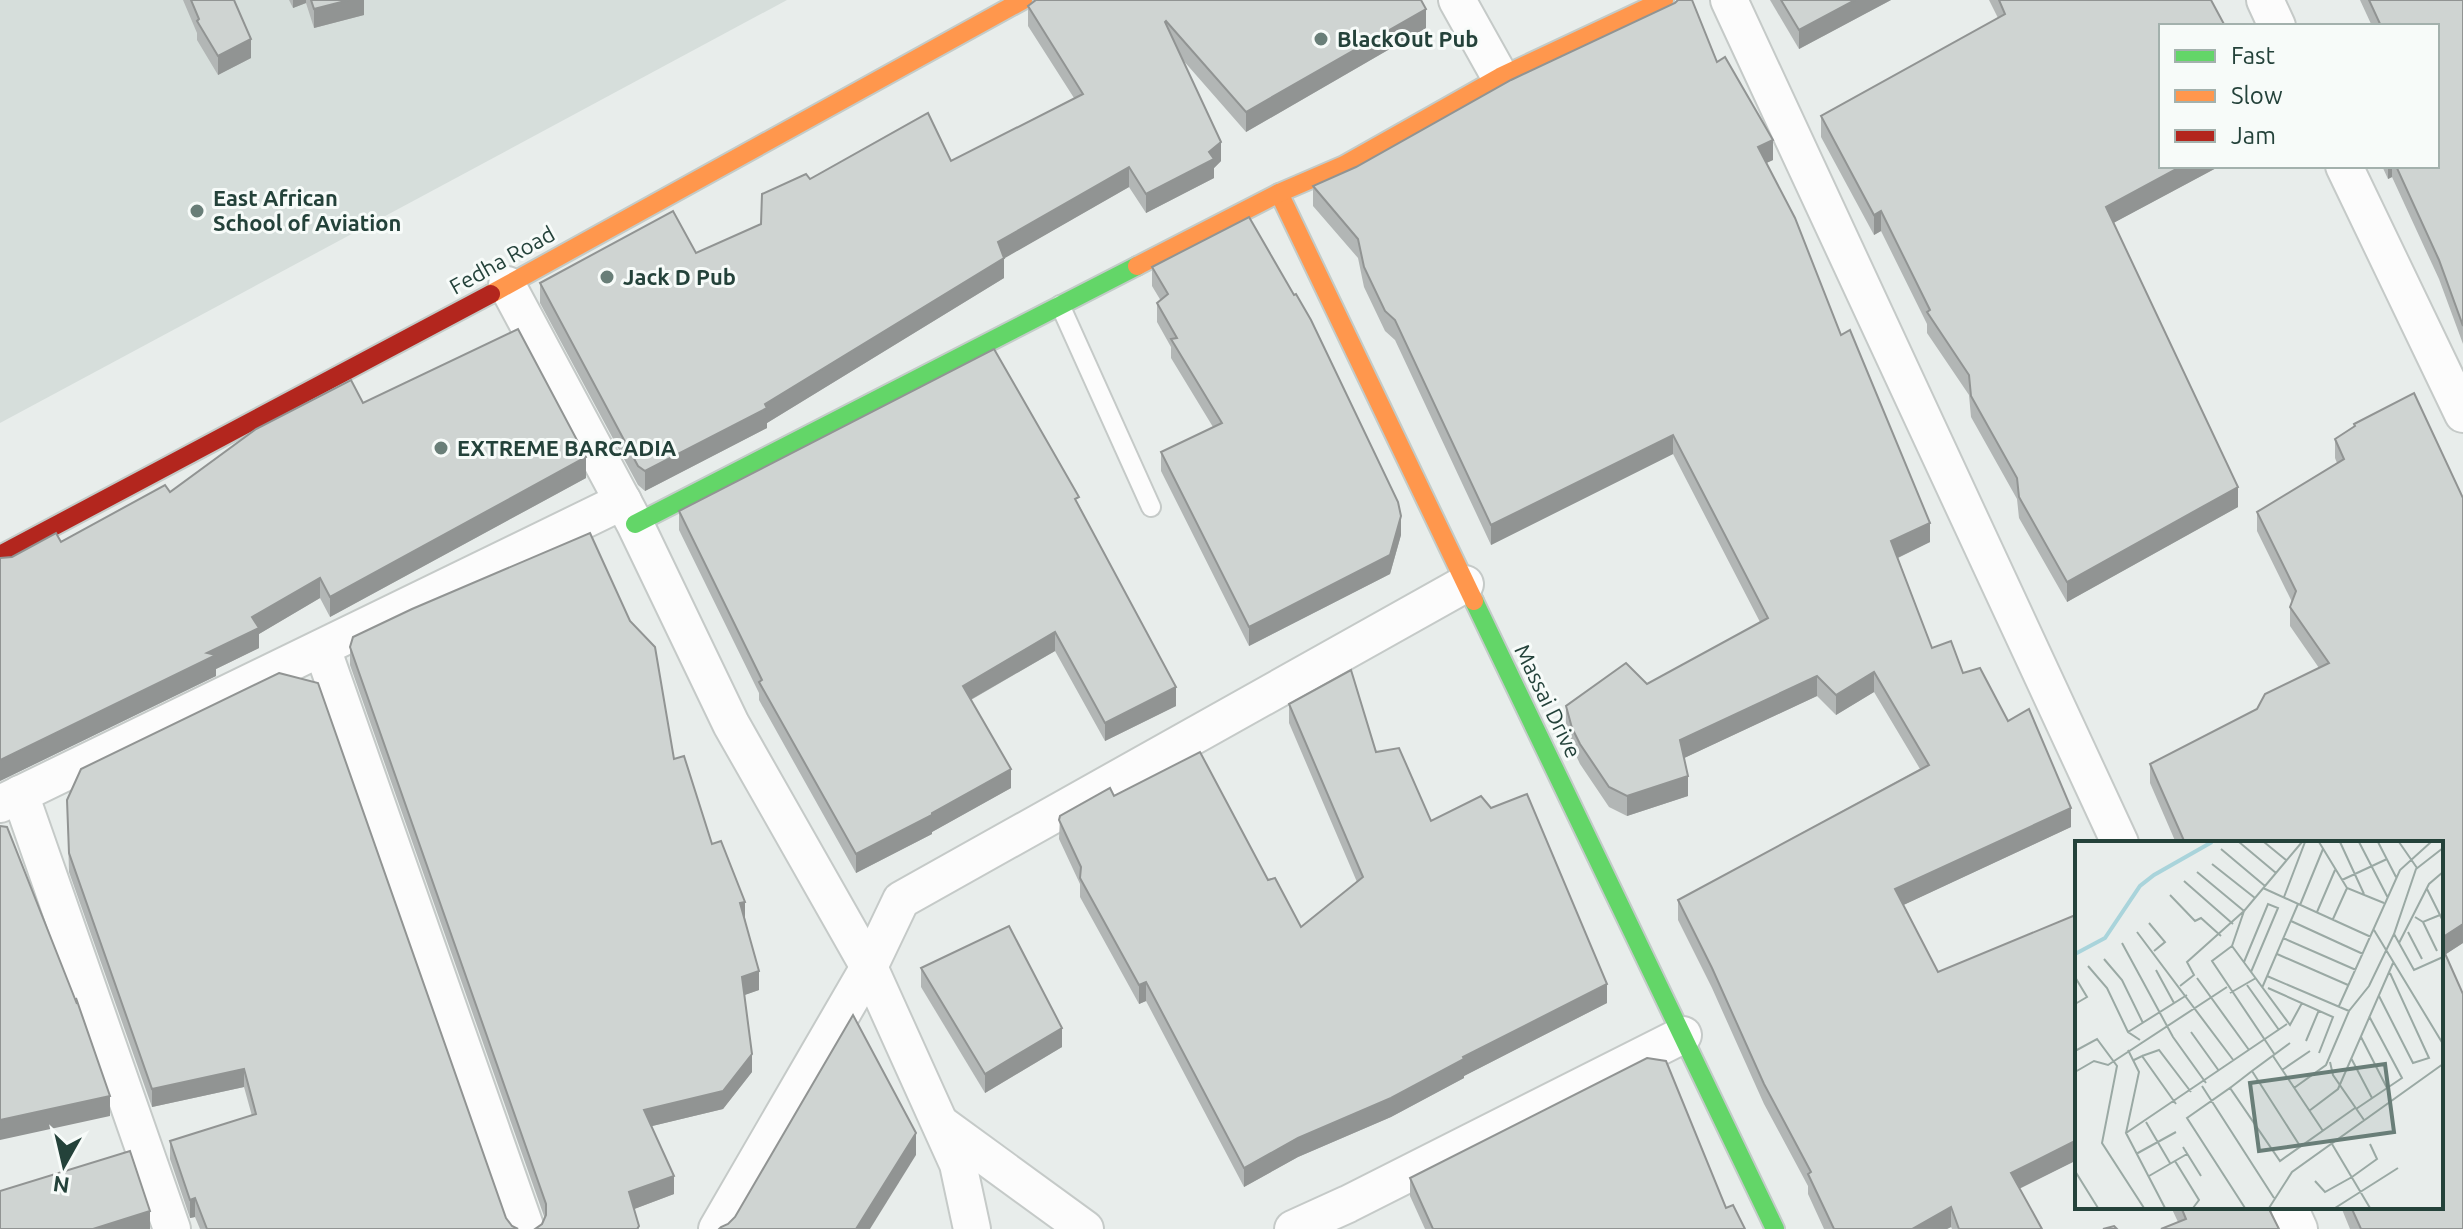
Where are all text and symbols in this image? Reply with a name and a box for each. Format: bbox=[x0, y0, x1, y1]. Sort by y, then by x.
legend bbox=[2159, 24, 2439, 168]
place label: BlackOut Pub bbox=[1337, 26, 1478, 51]
marker: BlackOut Pub bbox=[1312, 30, 1330, 48]
text: Fast bbox=[2231, 42, 2275, 69]
text: Slow bbox=[2231, 82, 2283, 109]
text: Jam bbox=[2231, 122, 2276, 149]
place label: East African School of Aviation bbox=[213, 185, 401, 235]
marker: East African School of Aviation bbox=[188, 202, 206, 220]
street label: Fedha Road bbox=[445, 220, 559, 299]
place label: Jack D Pub bbox=[623, 264, 736, 289]
marker: Jack D Pub bbox=[598, 268, 616, 286]
place label: EXTREME BARCADIA bbox=[457, 435, 677, 460]
marker: EXTREME BARCADIA bbox=[432, 439, 450, 457]
street label: Massai Drive bbox=[1510, 640, 1587, 762]
inset map bbox=[2075, 841, 2443, 1209]
north arrow bbox=[24, 1125, 104, 1205]
text: N bbox=[51, 1172, 71, 1199]

